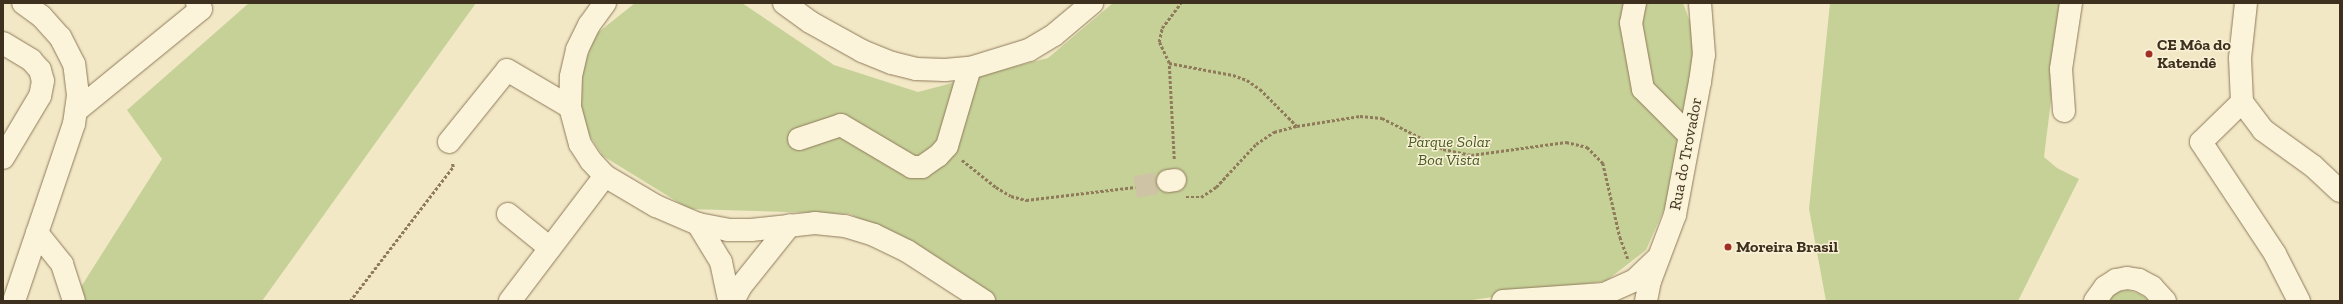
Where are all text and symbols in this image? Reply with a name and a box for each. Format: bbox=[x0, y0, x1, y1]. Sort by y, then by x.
place label: CE Môa do Katendê bbox=[2157, 35, 2231, 73]
marker: CE Môa do Katendê bbox=[2144, 49, 2154, 59]
street label: Rua do Trovador bbox=[1666, 96, 1706, 212]
park label: Parque Solar Boa Vista bbox=[1408, 132, 1490, 170]
place label: Moreira Brasil bbox=[1736, 237, 1838, 257]
marker: Moreira Brasil bbox=[1723, 242, 1733, 252]

